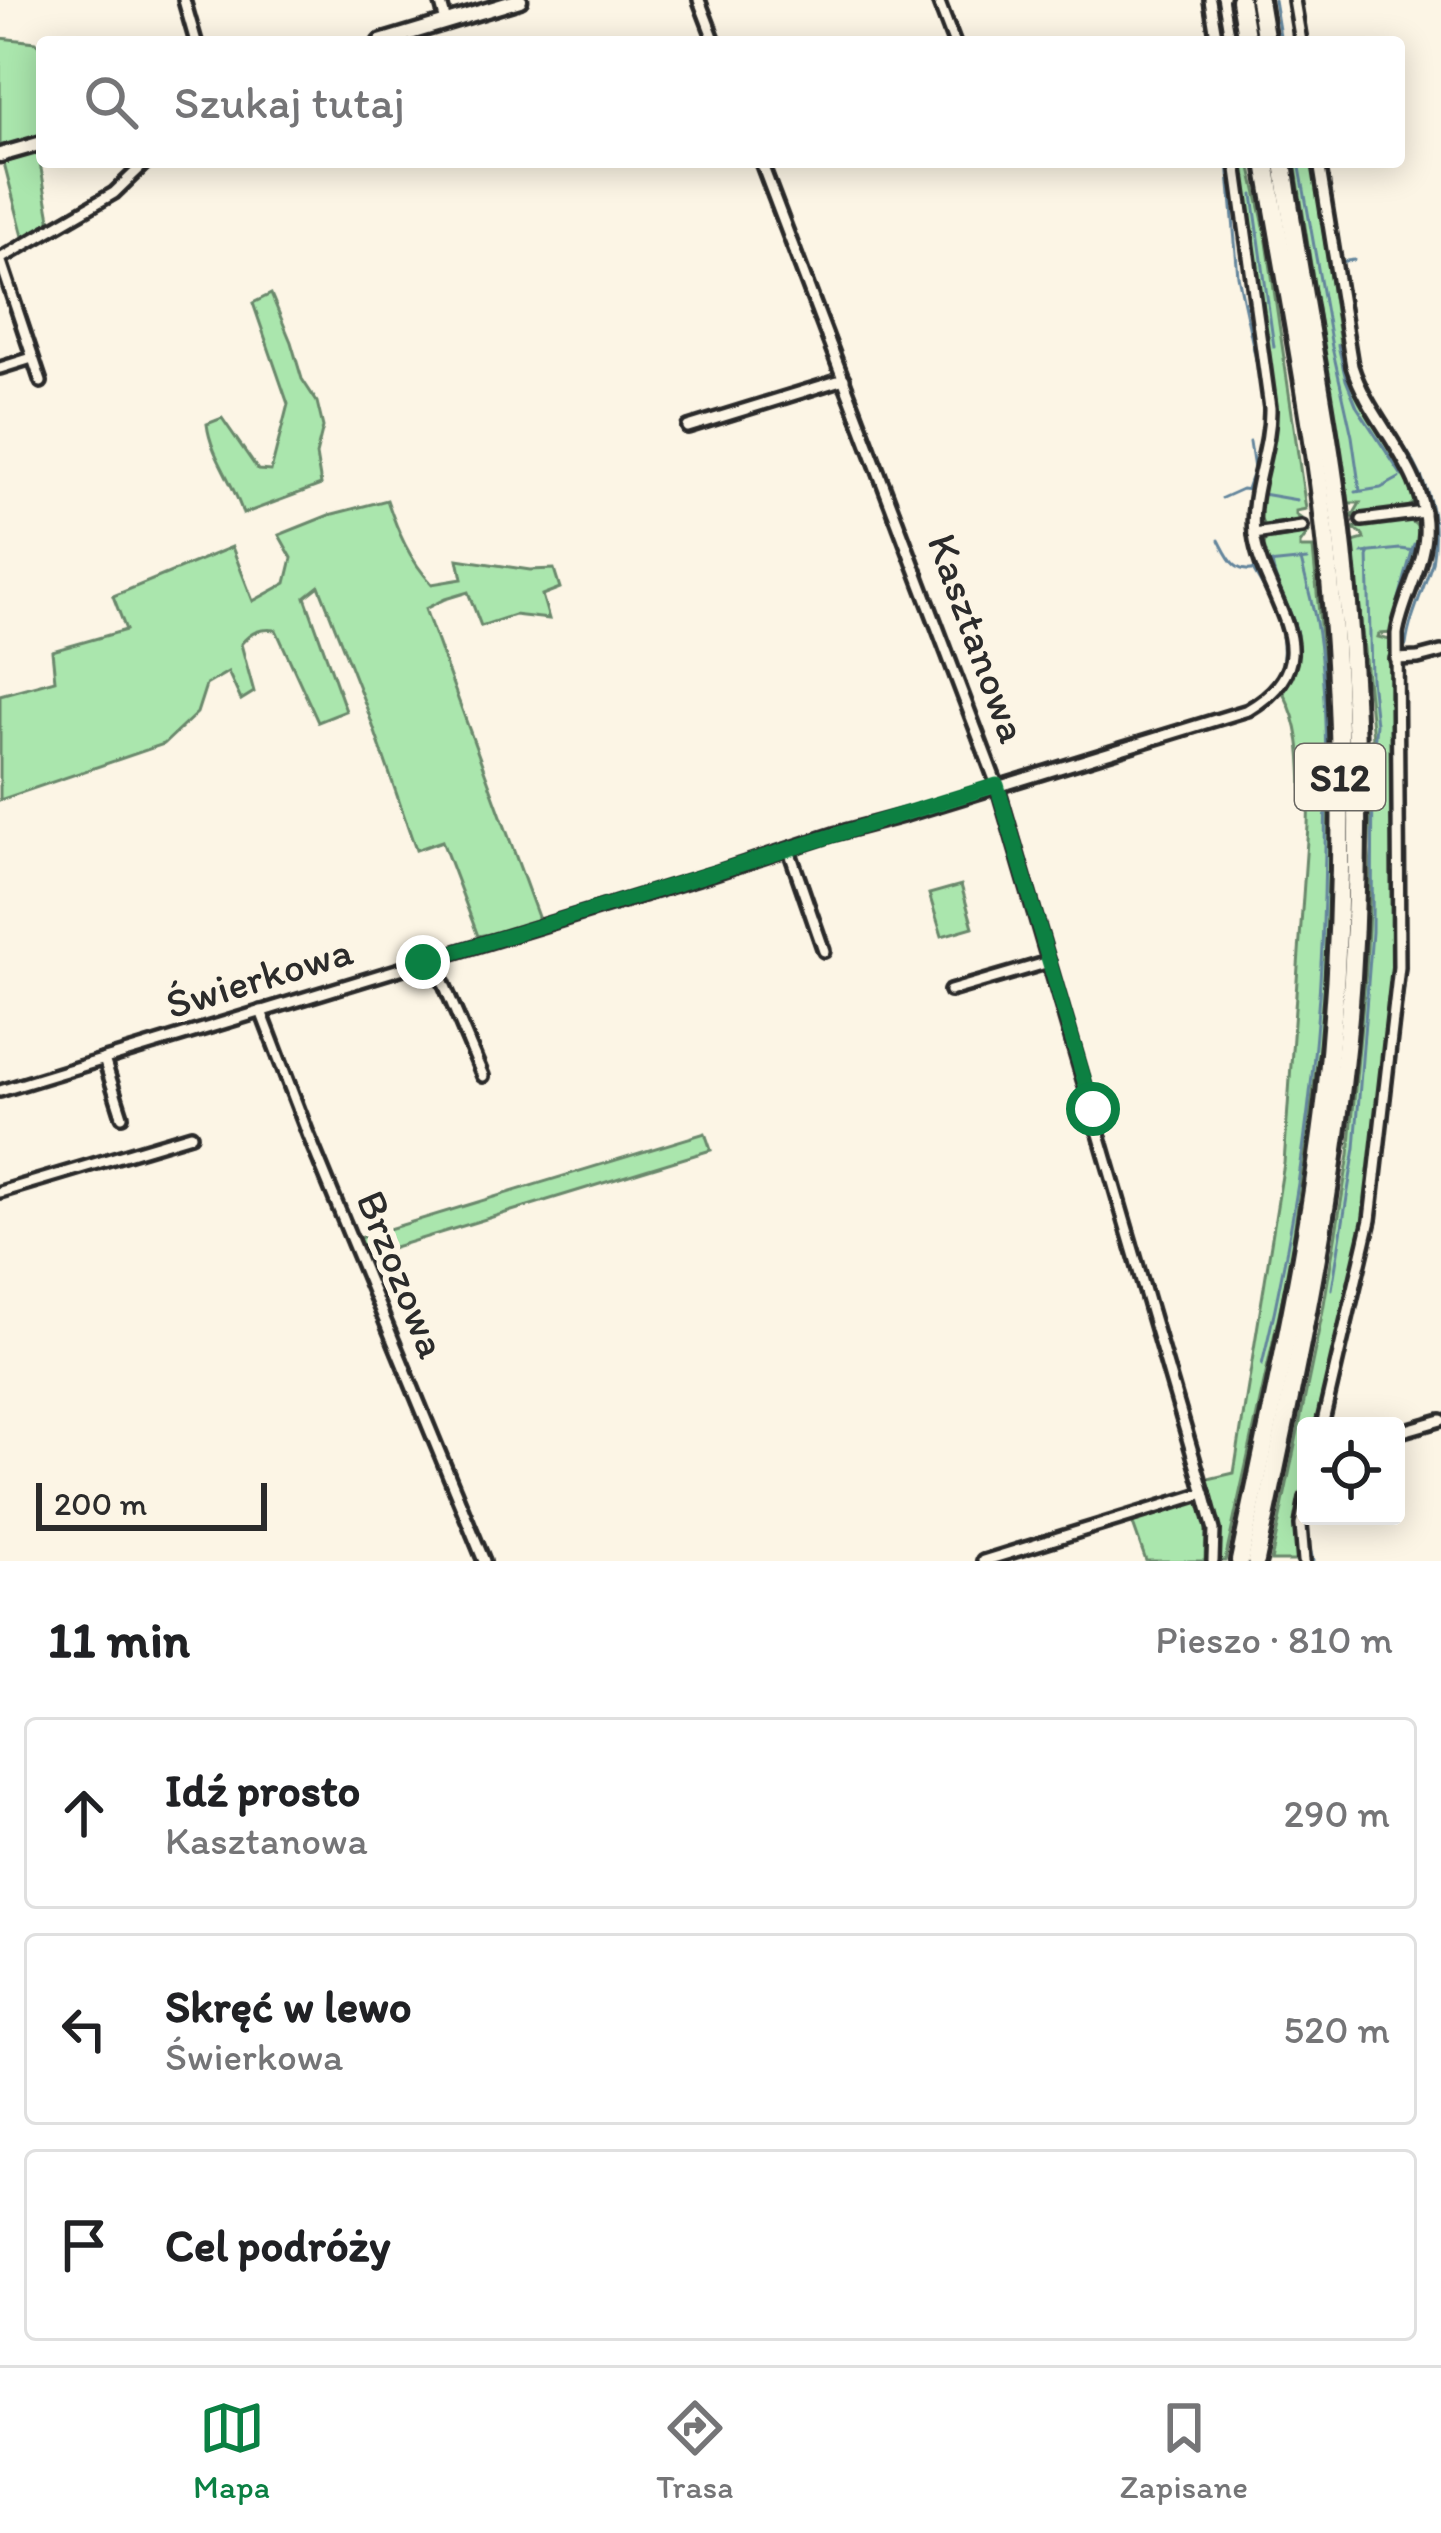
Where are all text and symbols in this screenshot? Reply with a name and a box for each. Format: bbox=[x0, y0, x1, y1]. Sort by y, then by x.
search box bbox=[36, 36, 1405, 168]
icon: search bbox=[78, 69, 144, 135]
text: Szukaj tutaj bbox=[174, 75, 405, 129]
street label: Kasztanowa bbox=[917, 527, 1039, 750]
road number: S12 bbox=[1295, 744, 1385, 810]
street label: Świerkowa bbox=[160, 924, 358, 1029]
route end bbox=[396, 935, 450, 989]
route start bbox=[1066, 1082, 1120, 1136]
street label: Brzozowa bbox=[345, 1183, 459, 1365]
map controls bbox=[1297, 1417, 1405, 1525]
button: locate bbox=[1297, 1417, 1405, 1525]
scale bar bbox=[36, 1477, 267, 1530]
text: 200 m bbox=[54, 1484, 147, 1523]
text: 11 min bbox=[48, 1609, 190, 1670]
text: Pieszo · 810 m bbox=[1155, 1616, 1393, 1663]
text: Idź prosto bbox=[165, 1763, 360, 1817]
icon: ahead bbox=[51, 1780, 117, 1846]
text: 290 m bbox=[1283, 1790, 1390, 1837]
text: Kasztanowa bbox=[165, 1817, 368, 1864]
text: Skręć w lewo bbox=[165, 1979, 412, 2033]
icon: left bbox=[51, 1996, 117, 2062]
text: 520 m bbox=[1283, 2006, 1390, 2053]
text: Świerkowa bbox=[165, 2033, 343, 2080]
icon: arrive bbox=[51, 2212, 117, 2278]
text: Cel podróży bbox=[165, 2218, 390, 2272]
tab: Mapa bbox=[193, 2395, 270, 2506]
tab: Trasa bbox=[656, 2395, 734, 2506]
tab: Zapisane bbox=[1120, 2395, 1248, 2506]

